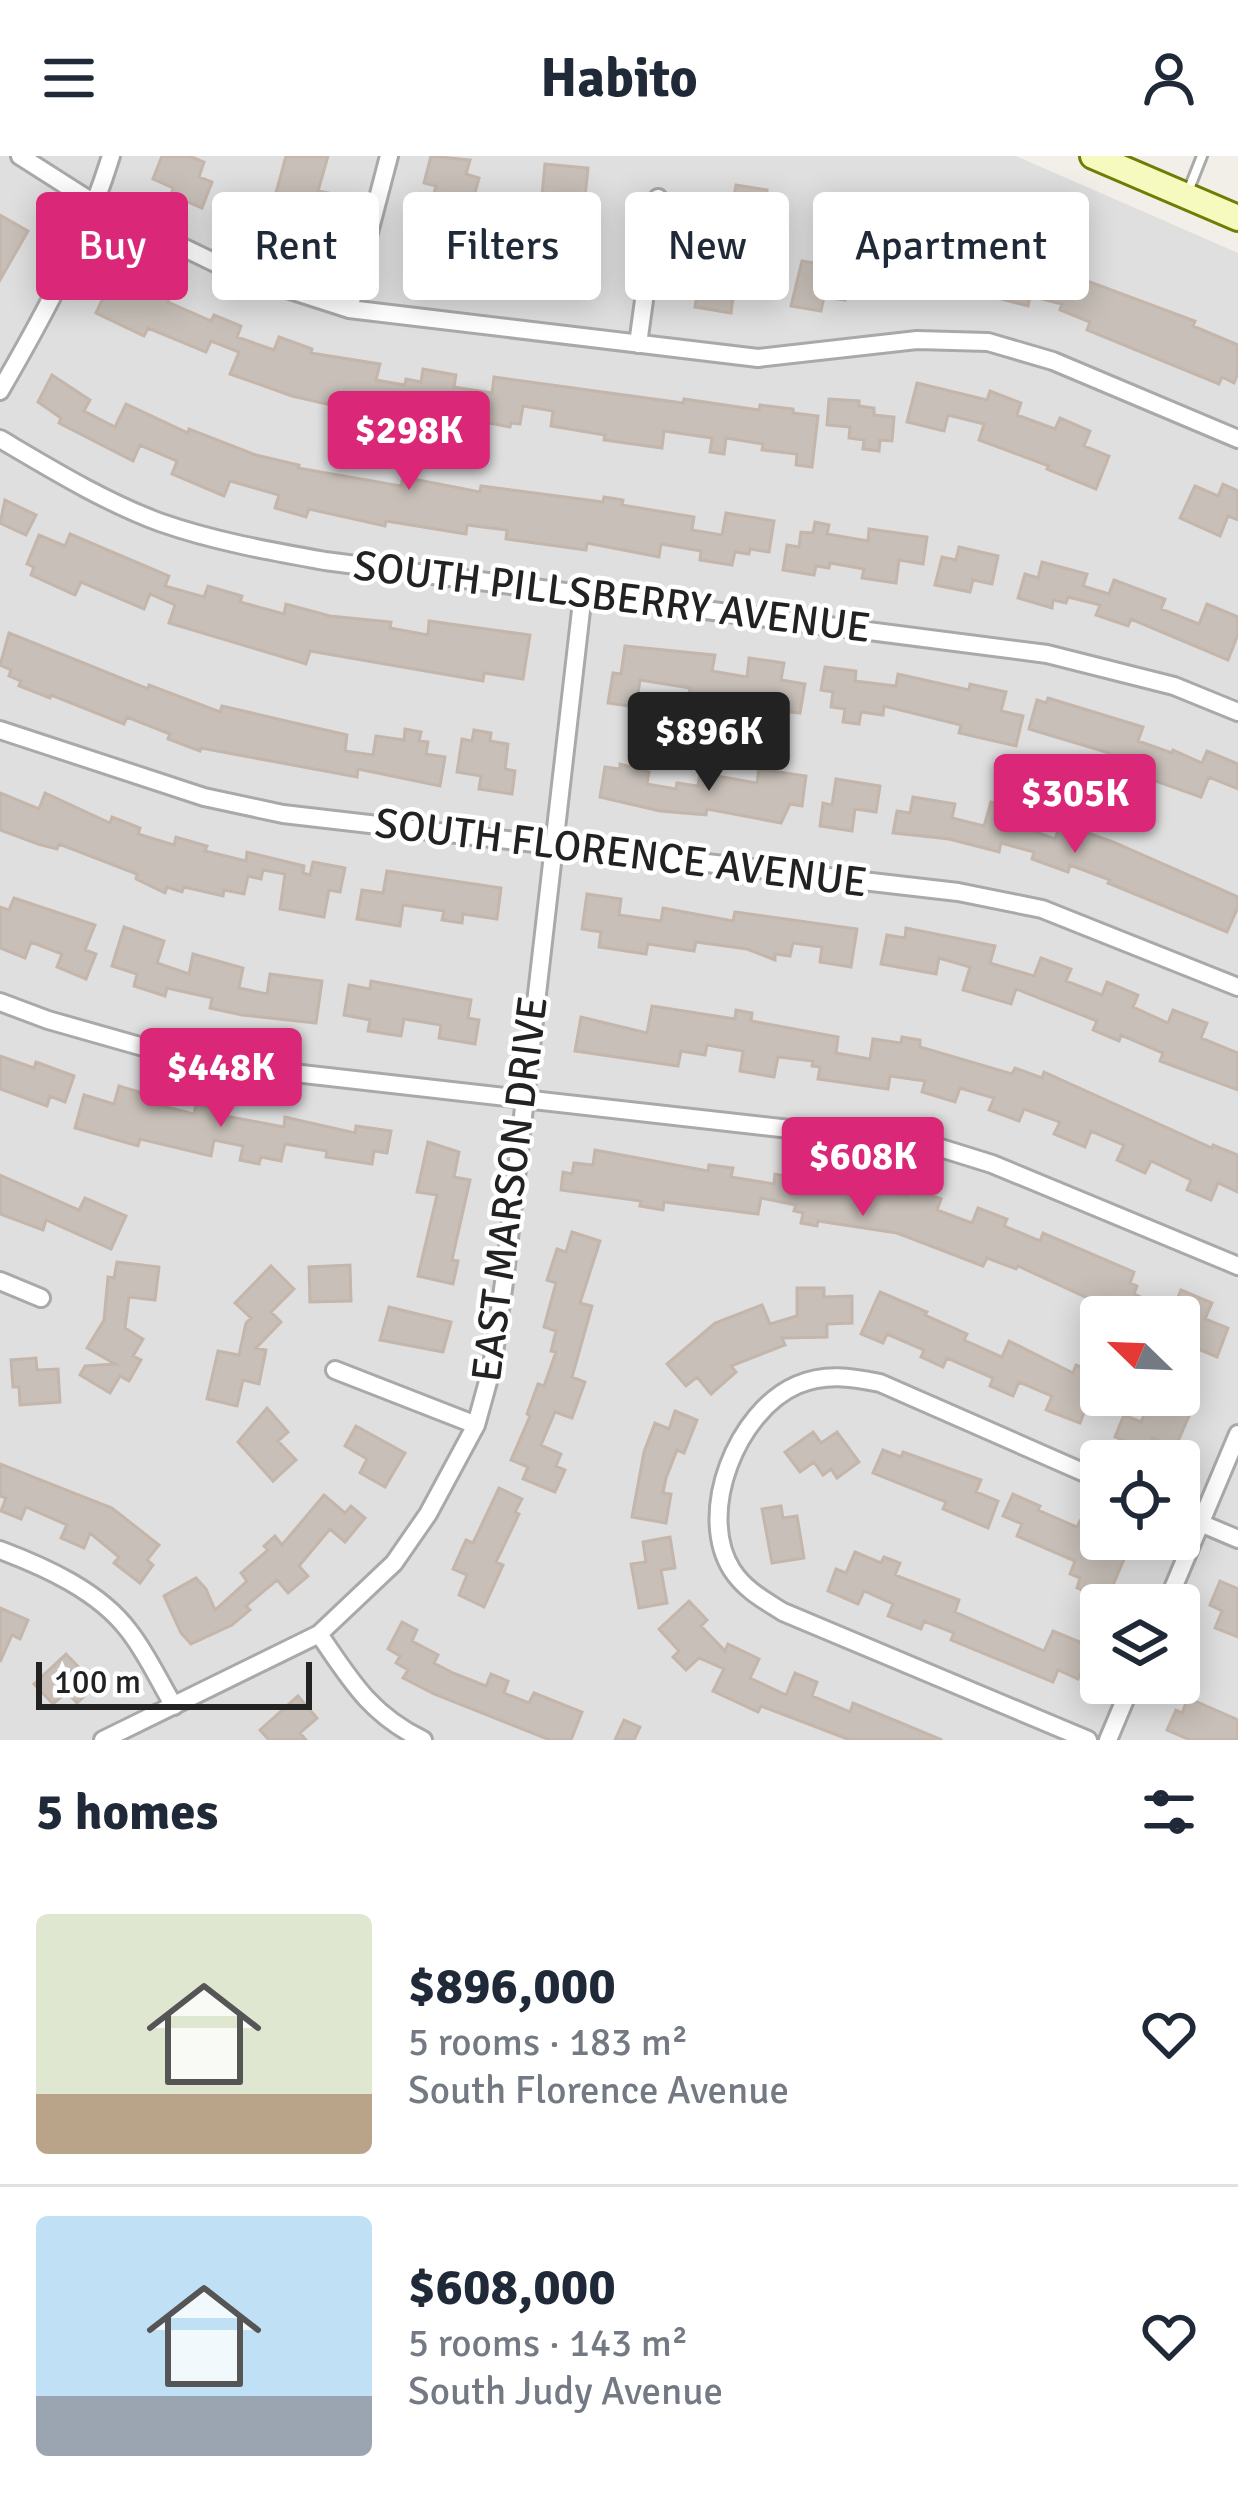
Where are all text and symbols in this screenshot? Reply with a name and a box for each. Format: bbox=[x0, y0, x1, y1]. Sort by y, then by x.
icon: menu bbox=[36, 45, 102, 111]
text: Habito bbox=[540, 45, 698, 112]
icon: person bbox=[1136, 45, 1202, 111]
chip: Buy bbox=[36, 192, 188, 300]
chip: Rent bbox=[212, 192, 379, 300]
chip: Filters bbox=[403, 192, 601, 300]
chip: New bbox=[625, 192, 789, 300]
chip: Apartment bbox=[813, 192, 1089, 300]
pin: $298K bbox=[325, 391, 493, 493]
text: $298K bbox=[355, 406, 463, 454]
street label: SOUTH PILLSBERRY AVENUE bbox=[351, 540, 873, 654]
pin: $896K bbox=[625, 692, 793, 794]
text: $896K bbox=[655, 707, 763, 755]
pin: $305K bbox=[991, 754, 1159, 856]
text: $305K bbox=[1021, 769, 1129, 817]
street label: SOUTH FLORENCE AVENUE bbox=[372, 798, 870, 908]
street label: EAST MARSON DRIVE bbox=[461, 994, 559, 1384]
pin: $448K bbox=[137, 1028, 305, 1130]
text: $448K bbox=[167, 1043, 275, 1091]
pin: $608K bbox=[779, 1117, 947, 1219]
text: $608K bbox=[809, 1132, 917, 1180]
north arrow bbox=[1080, 1296, 1200, 1416]
map controls bbox=[1080, 1296, 1200, 1704]
button: locate bbox=[1080, 1440, 1200, 1560]
button: layers bbox=[1080, 1584, 1200, 1704]
scale bar bbox=[36, 1656, 312, 1709]
text: 100 m bbox=[54, 1662, 141, 1703]
icon: filters bbox=[1136, 1779, 1202, 1845]
text: 5 homes bbox=[36, 1781, 218, 1844]
text: $896,000 bbox=[408, 1955, 616, 2018]
icon: home bbox=[132, 1962, 276, 2106]
icon: heart bbox=[1136, 2001, 1202, 2067]
text: 5 rooms · 183 m² bbox=[408, 2018, 688, 2066]
text: South Florence Avenue bbox=[408, 2066, 789, 2114]
text: $608,000 bbox=[408, 2256, 616, 2319]
icon: home bbox=[132, 2264, 276, 2408]
icon: heart bbox=[1136, 2303, 1202, 2369]
text: 5 rooms · 143 m² bbox=[408, 2319, 688, 2367]
text: South Judy Avenue bbox=[408, 2367, 723, 2415]

